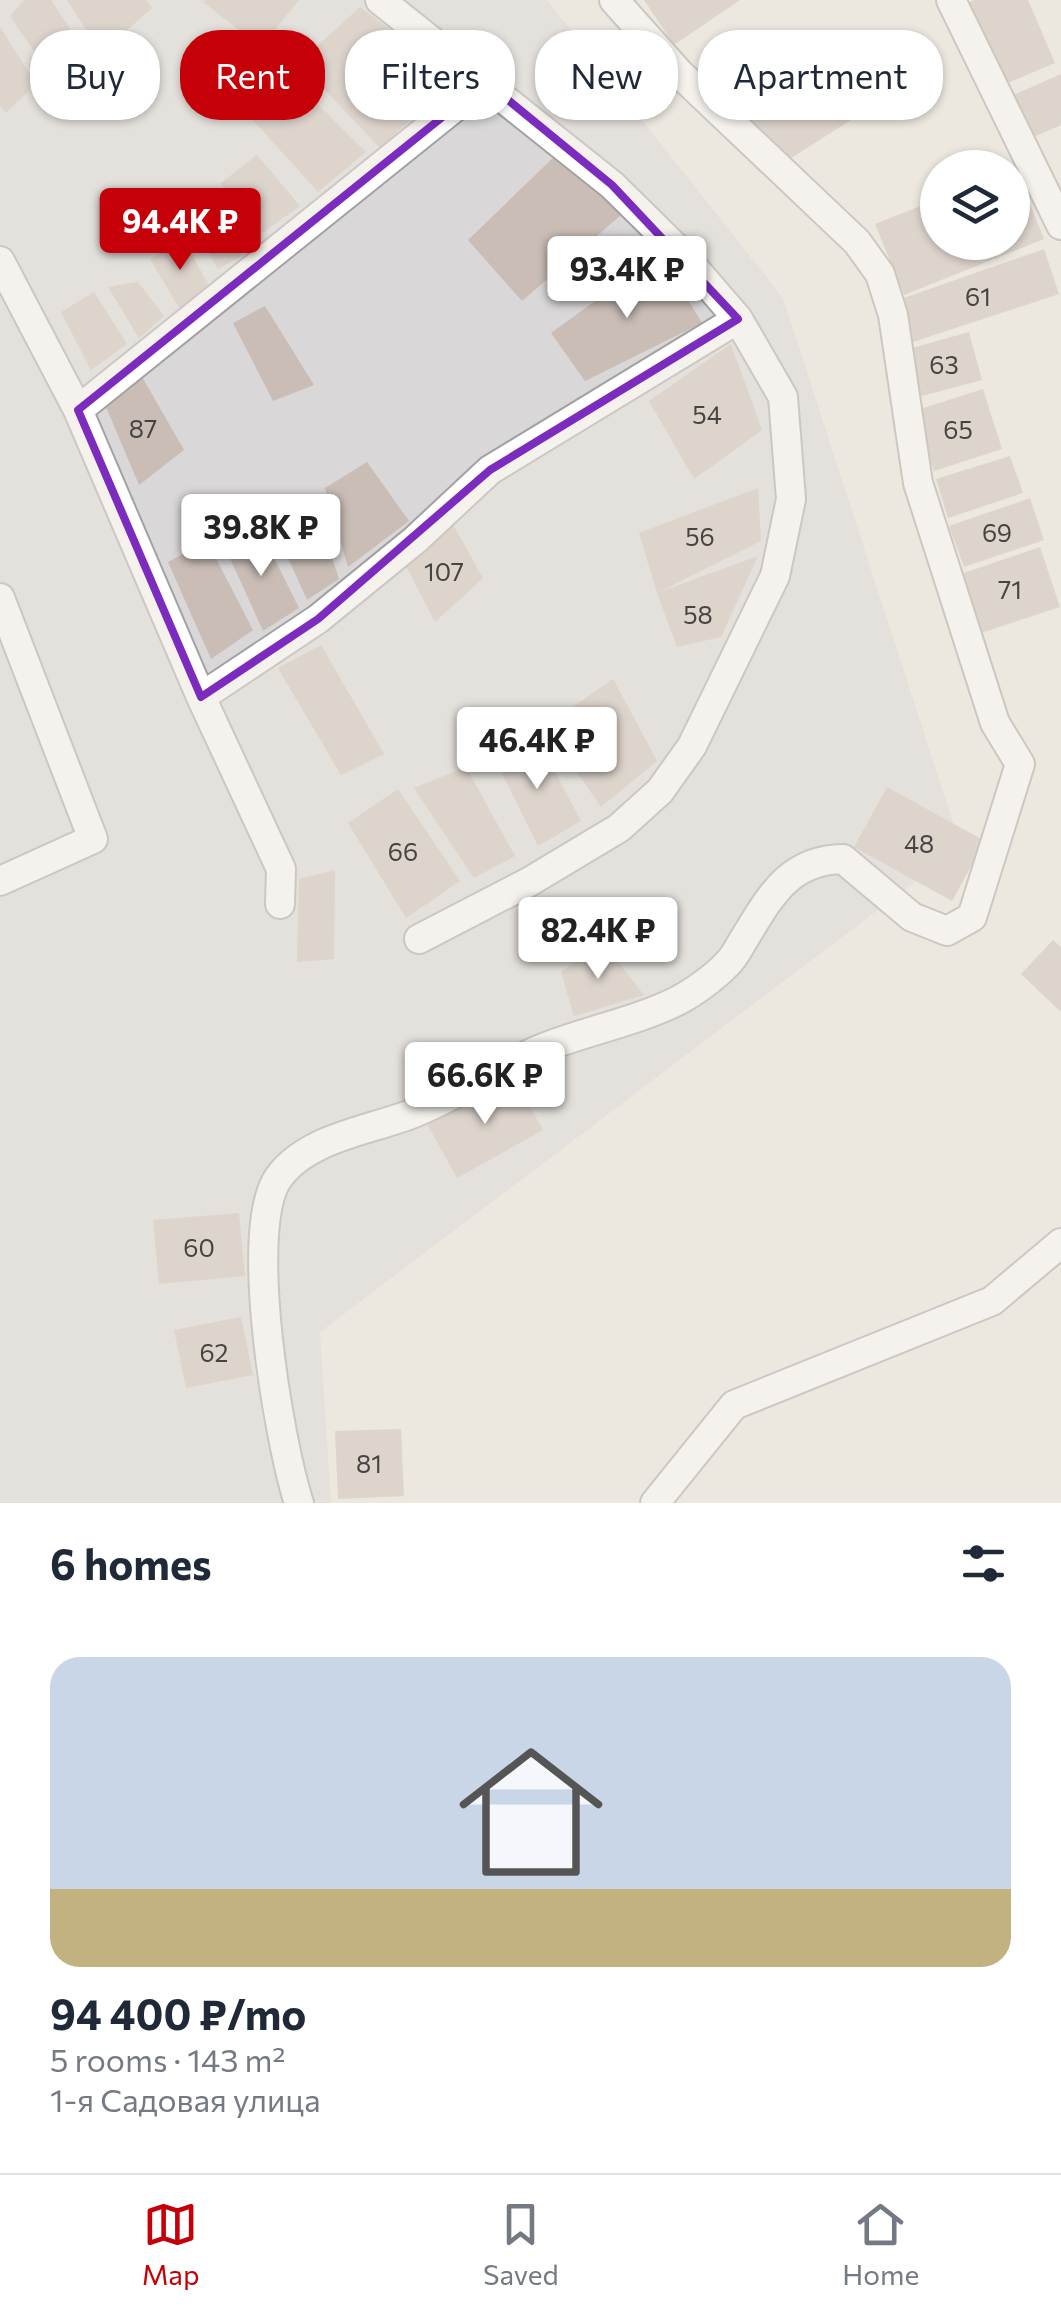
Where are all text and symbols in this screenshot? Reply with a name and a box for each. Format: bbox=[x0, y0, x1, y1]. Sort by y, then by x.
chip: Buy bbox=[30, 30, 160, 120]
chip: Rent bbox=[180, 30, 325, 120]
chip: Filters bbox=[345, 30, 515, 120]
chip: New bbox=[535, 30, 678, 120]
chip: Apartment bbox=[698, 30, 943, 120]
map controls bbox=[920, 150, 1030, 260]
button: layers bbox=[920, 150, 1030, 260]
pin: 94.4K ₽ bbox=[88, 188, 272, 273]
text: 94.4K ₽ bbox=[122, 200, 238, 240]
pin: 93.4K ₽ bbox=[535, 236, 719, 321]
text: 93.4K ₽ bbox=[569, 248, 685, 288]
house number: 61 bbox=[965, 281, 991, 311]
house number: 63 bbox=[929, 349, 959, 379]
house number: 54 bbox=[692, 399, 722, 429]
house number: 87 bbox=[129, 413, 157, 443]
house number: 65 bbox=[943, 414, 973, 444]
pin: 39.8K ₽ bbox=[169, 494, 353, 579]
text: 39.8K ₽ bbox=[203, 506, 319, 546]
house number: 69 bbox=[982, 517, 1012, 547]
house number: 56 bbox=[685, 521, 715, 551]
house number: 107 bbox=[424, 556, 464, 586]
house number: 71 bbox=[998, 574, 1022, 604]
house number: 58 bbox=[683, 599, 713, 629]
pin: 46.4K ₽ bbox=[445, 707, 629, 792]
text: 46.4K ₽ bbox=[479, 719, 595, 759]
house number: 48 bbox=[904, 828, 934, 858]
house number: 66 bbox=[388, 836, 418, 866]
pin: 82.4K ₽ bbox=[506, 897, 690, 982]
text: 82.4K ₽ bbox=[540, 909, 656, 949]
pin: 66.6K ₽ bbox=[393, 1042, 577, 1127]
text: 66.6K ₽ bbox=[427, 1054, 543, 1094]
house number: 60 bbox=[183, 1232, 215, 1262]
house number: 62 bbox=[200, 1337, 228, 1367]
house number: 81 bbox=[356, 1448, 382, 1478]
icon: filters bbox=[956, 1536, 1011, 1591]
text: 6 homes bbox=[50, 1537, 212, 1589]
icon: home bbox=[441, 1722, 621, 1902]
text: 94 400 ₽/mo bbox=[50, 1987, 306, 2039]
text: 5 rooms · 143 m² bbox=[50, 2039, 285, 2079]
text: 1-я Садовая улица bbox=[50, 2079, 321, 2119]
tab: Map bbox=[142, 2197, 200, 2291]
tab: Saved bbox=[483, 2197, 559, 2291]
tab: Home bbox=[842, 2197, 919, 2291]

